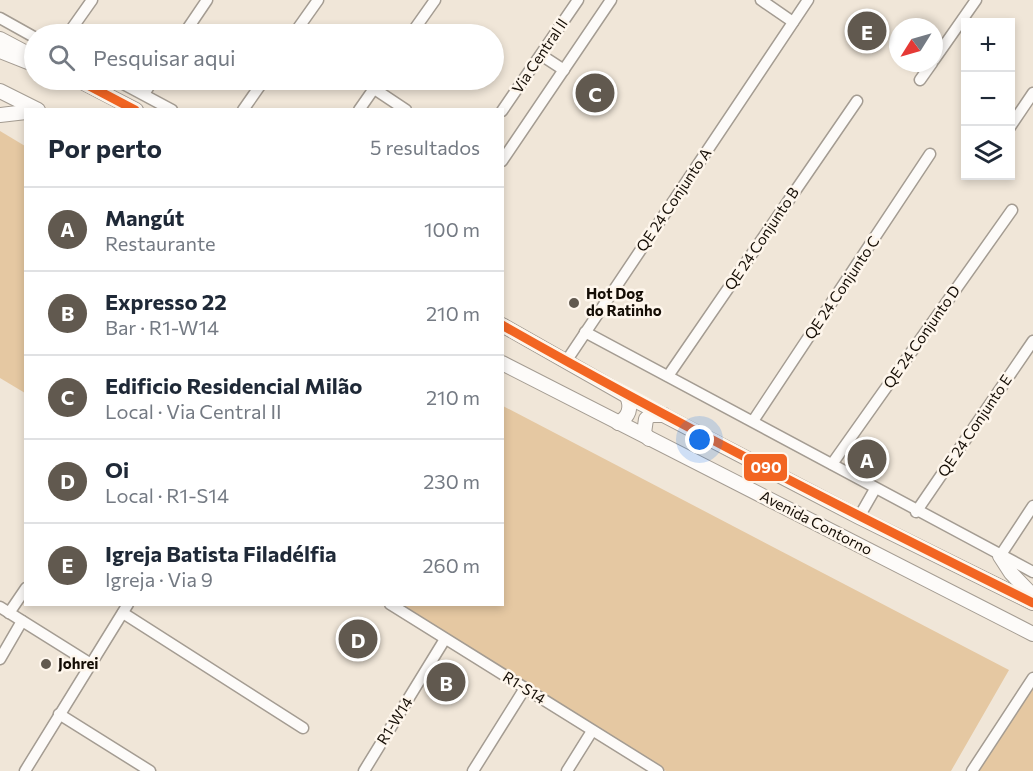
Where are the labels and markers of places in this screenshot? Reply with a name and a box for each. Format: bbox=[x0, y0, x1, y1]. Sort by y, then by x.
pin: E bbox=[848, 9, 886, 54]
pin: C bbox=[576, 70, 614, 116]
place label: Hot Dog do Ratinho bbox=[586, 284, 662, 319]
marker: Hot Dog do Ratinho bbox=[567, 296, 581, 310]
pin: A bbox=[848, 436, 886, 482]
pin: D bbox=[338, 616, 378, 662]
place label: Johrei bbox=[58, 654, 99, 672]
marker: Johrei bbox=[39, 657, 53, 671]
pin: B bbox=[426, 660, 466, 704]

